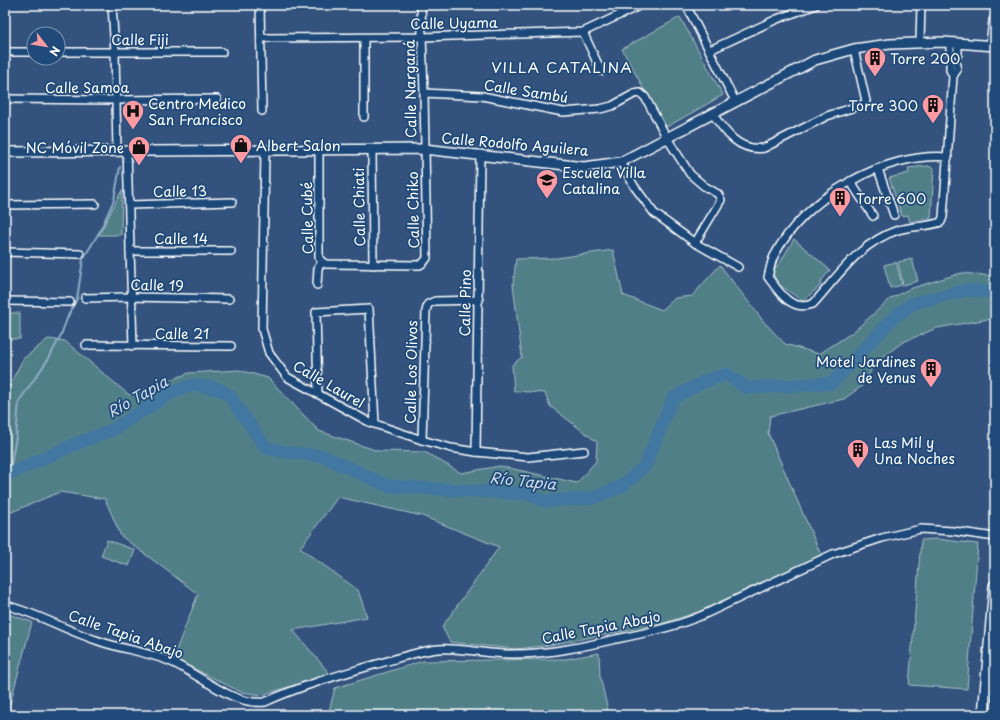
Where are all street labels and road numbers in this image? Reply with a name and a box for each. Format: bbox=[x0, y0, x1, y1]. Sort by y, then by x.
street label: Calle Uyama bbox=[410, 12, 498, 34]
street label: Calle Fiji bbox=[111, 29, 169, 50]
street label: Calle Narganá bbox=[399, 39, 421, 138]
street label: Calle Sambú bbox=[482, 74, 570, 108]
street label: Calle Samoa bbox=[45, 77, 129, 98]
street label: Calle Rodolfo Aguilera bbox=[441, 127, 590, 161]
street label: Calle Chiati bbox=[348, 167, 370, 247]
street label: Calle Chiko bbox=[402, 171, 424, 249]
street label: Calle 13 bbox=[153, 180, 207, 202]
street label: Calle Cubé bbox=[296, 181, 318, 254]
street label: Calle 14 bbox=[154, 228, 208, 249]
street label: Calle Pino bbox=[454, 269, 476, 337]
street label: Calle 19 bbox=[130, 274, 184, 296]
street label: Calle Los Olivos bbox=[400, 320, 422, 424]
street label: Calle 21 bbox=[155, 323, 209, 344]
street label: Calle Laurel bbox=[289, 355, 369, 413]
street label: Calle Tapia Abajo bbox=[66, 604, 187, 664]
street label: Calle Tapia Abajo bbox=[540, 605, 662, 649]

